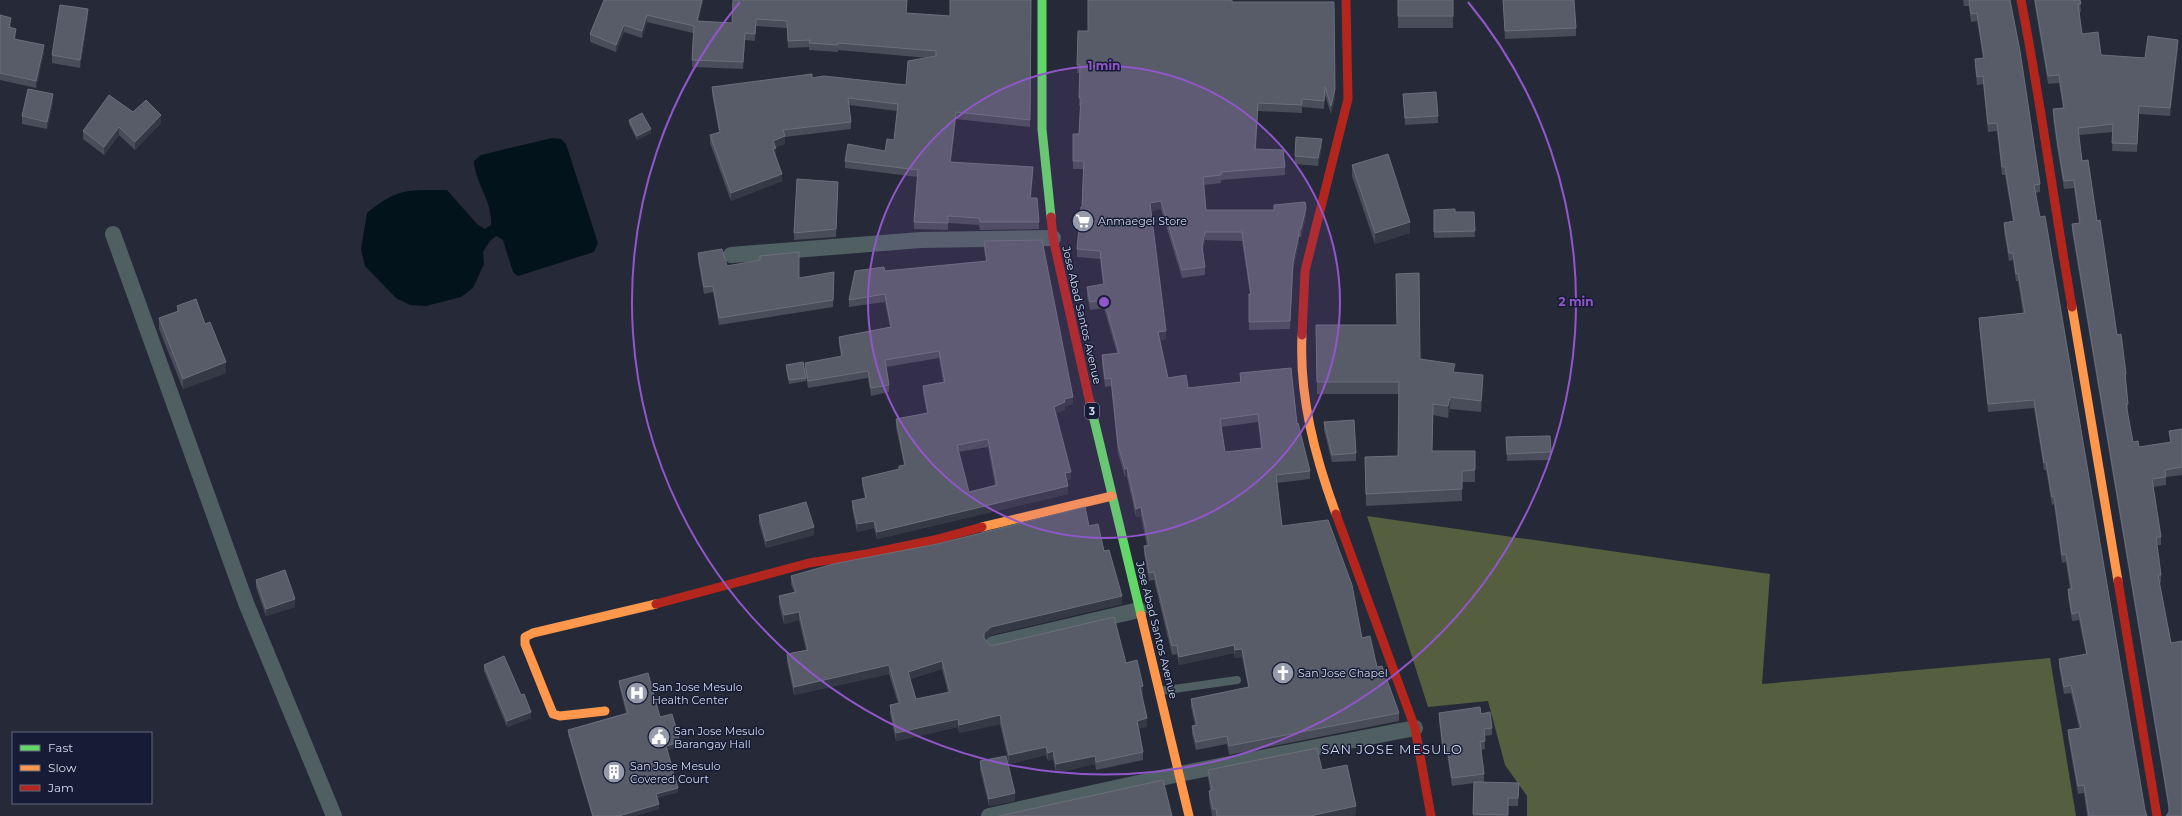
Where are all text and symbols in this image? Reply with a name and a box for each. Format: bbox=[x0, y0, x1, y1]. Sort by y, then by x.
text: 1 min bbox=[1088, 58, 1120, 73]
supermarket icon: Anmaegel Store bbox=[1070, 208, 1096, 234]
place label: Anmaegel Store bbox=[1098, 214, 1187, 228]
street label: Jose Abad Santos Avenue bbox=[1059, 244, 1105, 386]
text: 2 min bbox=[1559, 294, 1593, 309]
centre of rings bbox=[1097, 295, 1111, 309]
road number: 3 bbox=[1085, 403, 1099, 419]
street label: Jose Abad Santos Avenue bbox=[1133, 559, 1181, 700]
church icon: San Jose Chapel bbox=[1270, 660, 1296, 686]
place label: San Jose Chapel bbox=[1298, 666, 1388, 680]
hospital icon: San Jose Mesulo Health Center bbox=[624, 680, 650, 706]
place label: San Jose Mesulo Health Center bbox=[652, 680, 743, 707]
public building icon: San Jose Mesulo Barangay Hall bbox=[646, 724, 672, 750]
place label: San Jose Mesulo Barangay Hall bbox=[674, 724, 765, 751]
legend bbox=[12, 732, 152, 804]
text: Fast bbox=[48, 740, 73, 755]
district label: SAN JOSE MESULO bbox=[1321, 741, 1463, 757]
building icon: San Jose Mesulo Covered Court bbox=[601, 759, 627, 785]
place label: San Jose Mesulo Covered Court bbox=[630, 759, 721, 786]
text: Slow bbox=[48, 760, 77, 775]
text: Jam bbox=[47, 780, 74, 795]

